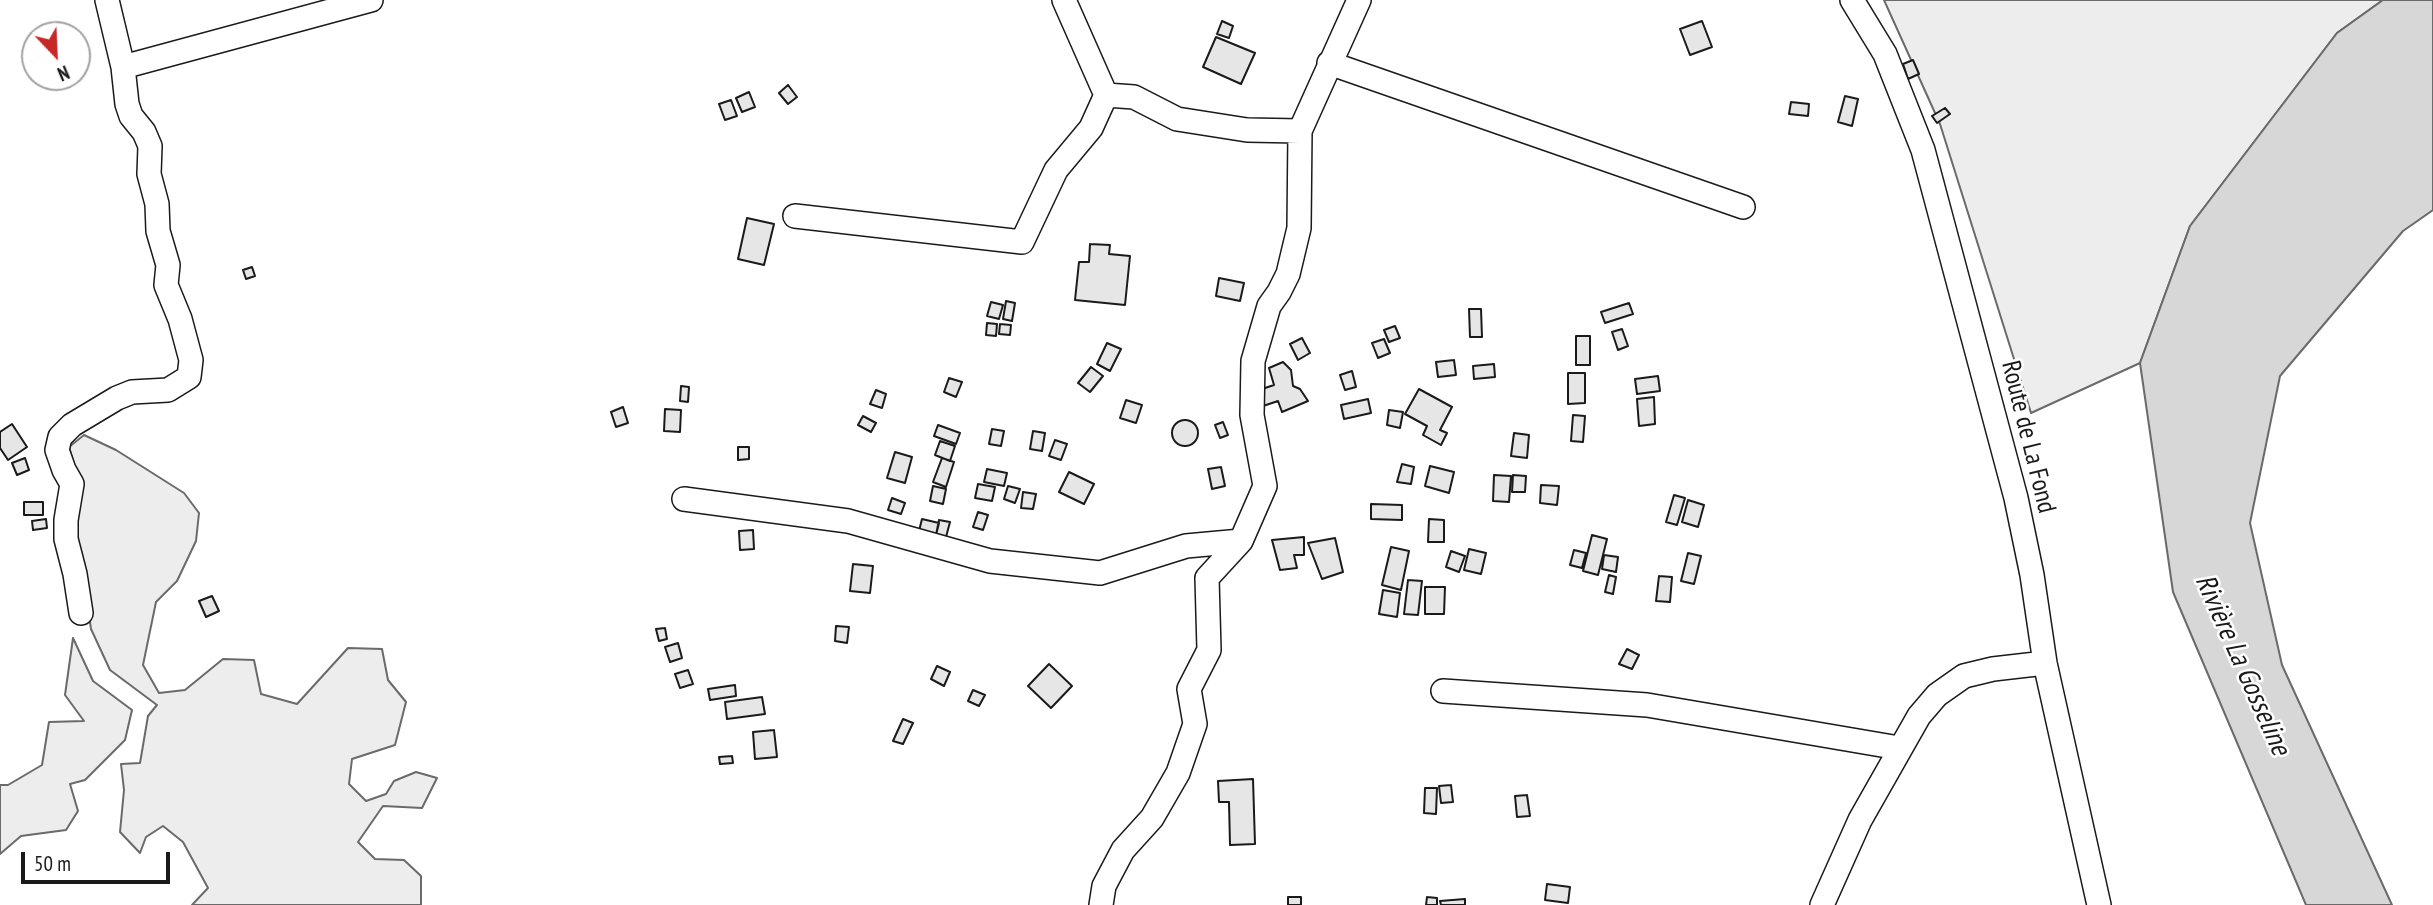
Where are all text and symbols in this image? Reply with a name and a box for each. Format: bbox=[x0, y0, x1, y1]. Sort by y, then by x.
north arrow bbox=[21, 21, 91, 91]
text: N bbox=[54, 60, 73, 87]
street label: Route de La Fond bbox=[1994, 358, 2062, 516]
water label: Rivière La Gosseline bbox=[2187, 569, 2297, 761]
scale bar bbox=[24, 838, 173, 882]
text: 50 m bbox=[34, 850, 71, 877]

